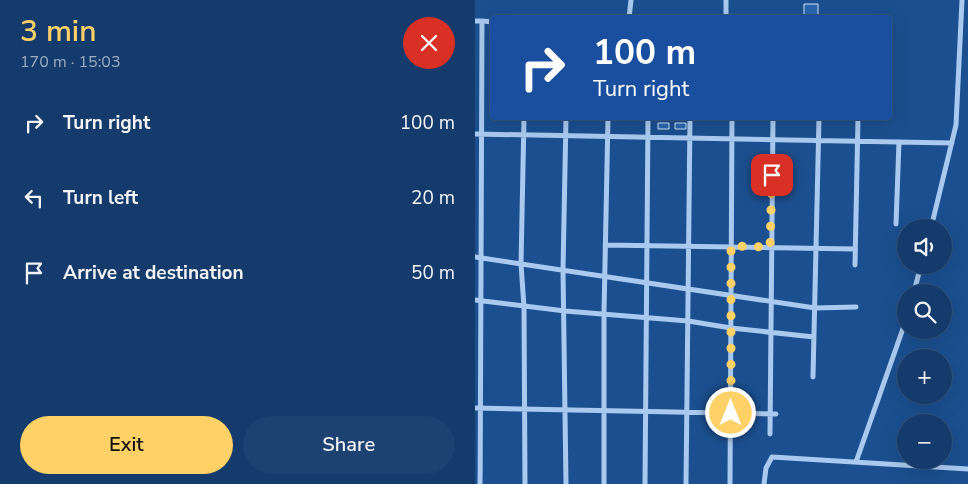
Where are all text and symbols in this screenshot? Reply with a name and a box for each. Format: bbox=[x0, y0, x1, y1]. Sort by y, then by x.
text: 3 min bbox=[20, 11, 96, 52]
button: close bbox=[403, 17, 455, 69]
text: 100 m bbox=[593, 29, 696, 76]
icon: right bbox=[510, 35, 575, 100]
text: 170 m · 15:03 bbox=[20, 51, 121, 73]
text: Turn right bbox=[593, 74, 689, 104]
icon: right bbox=[20, 109, 48, 137]
text: Turn right bbox=[63, 110, 150, 136]
text: 100 m bbox=[400, 110, 455, 136]
pin bbox=[751, 154, 793, 196]
icon: arrive bbox=[758, 161, 786, 189]
icon: left bbox=[20, 184, 48, 212]
text: Turn left bbox=[63, 185, 138, 211]
text: 20 m bbox=[411, 185, 455, 211]
map controls bbox=[897, 219, 952, 469]
button: sound bbox=[897, 219, 952, 274]
icon: arrive bbox=[20, 259, 48, 287]
text: Arrive at destination bbox=[63, 260, 244, 286]
text: 50 m bbox=[411, 260, 455, 286]
button: search bbox=[897, 284, 952, 339]
button: + bbox=[897, 349, 952, 404]
position arrow bbox=[704, 386, 756, 438]
button: − bbox=[897, 414, 952, 469]
button: Exit bbox=[20, 416, 233, 474]
button: Share bbox=[243, 416, 455, 474]

